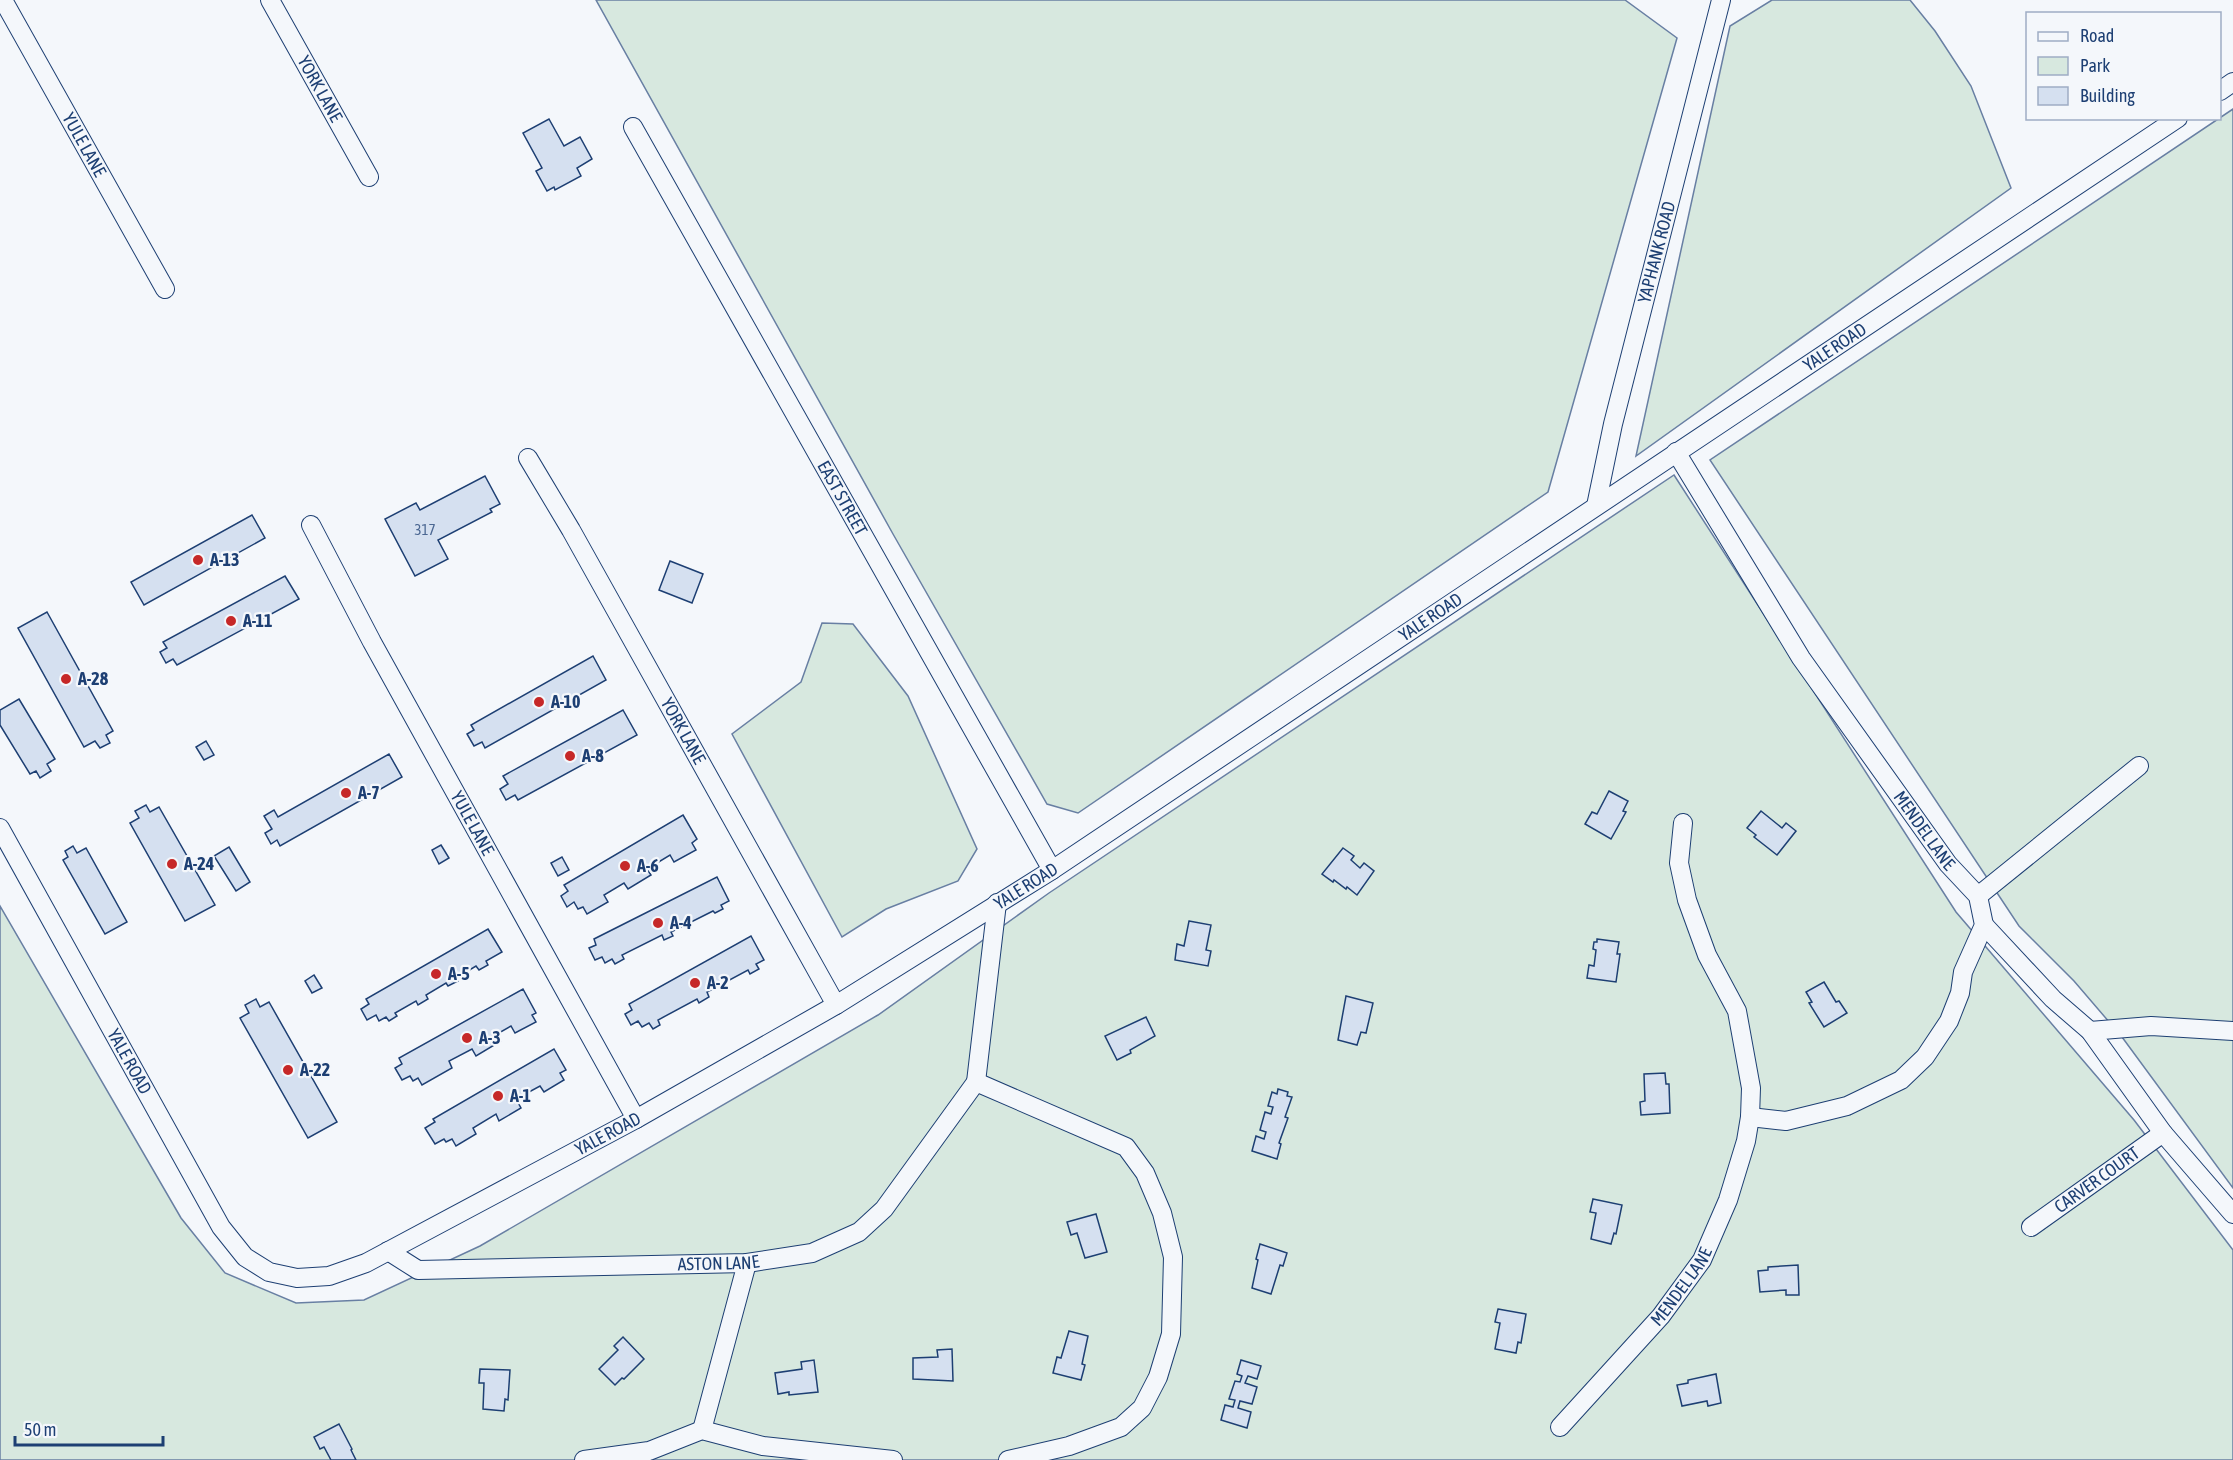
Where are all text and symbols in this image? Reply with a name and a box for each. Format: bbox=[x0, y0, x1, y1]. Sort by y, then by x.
legend bbox=[2026, 12, 2221, 120]
text: Road bbox=[2080, 25, 2114, 46]
street label: YORK LANE bbox=[293, 52, 347, 126]
text: Park bbox=[2080, 55, 2110, 76]
text: Building bbox=[2080, 85, 2135, 106]
street label: YULE LANE bbox=[58, 109, 111, 180]
street label: YAPHANK ROAD bbox=[1633, 199, 1679, 305]
street label: YALE ROAD bbox=[1799, 318, 1870, 375]
street label: EAST STREET bbox=[813, 457, 872, 539]
house number: 317 bbox=[414, 521, 436, 538]
place label: A-13 bbox=[209, 549, 239, 570]
marker: A-13 bbox=[191, 553, 205, 567]
street label: YALE ROAD bbox=[1395, 588, 1466, 645]
place label: A-11 bbox=[242, 610, 272, 631]
marker: A-11 bbox=[224, 614, 238, 628]
place label: A-28 bbox=[77, 668, 109, 689]
marker: A-28 bbox=[59, 672, 73, 686]
place label: A-10 bbox=[550, 691, 580, 712]
street label: YORK LANE bbox=[657, 694, 711, 768]
marker: A-10 bbox=[532, 695, 546, 709]
place label: A-8 bbox=[581, 745, 604, 766]
marker: A-8 bbox=[563, 749, 577, 763]
place label: A-7 bbox=[357, 782, 380, 803]
marker: A-7 bbox=[339, 786, 353, 800]
street label: YULE LANE bbox=[447, 787, 499, 859]
street label: MENDEL LANE bbox=[1889, 787, 1960, 875]
place label: A-24 bbox=[183, 853, 214, 874]
place label: A-6 bbox=[636, 855, 659, 876]
marker: A-24 bbox=[165, 857, 179, 871]
street label: YALE ROAD bbox=[990, 858, 1062, 914]
marker: A-6 bbox=[618, 859, 632, 873]
place label: A-4 bbox=[669, 912, 692, 933]
marker: A-4 bbox=[651, 916, 665, 930]
place label: A-5 bbox=[447, 963, 470, 984]
marker: A-5 bbox=[429, 967, 443, 981]
place label: A-2 bbox=[706, 972, 729, 993]
marker: A-2 bbox=[688, 976, 702, 990]
street label: YALE ROAD bbox=[103, 1025, 156, 1098]
place label: A-3 bbox=[478, 1027, 501, 1048]
marker: A-3 bbox=[460, 1031, 474, 1045]
place label: A-22 bbox=[299, 1059, 330, 1080]
marker: A-22 bbox=[281, 1063, 295, 1077]
place label: A-1 bbox=[509, 1085, 531, 1106]
marker: A-1 bbox=[491, 1089, 505, 1103]
street label: YALE ROAD bbox=[571, 1107, 644, 1160]
street label: CARVER COURT bbox=[2050, 1142, 2143, 1217]
street label: MENDEL LANE bbox=[1646, 1244, 1716, 1330]
street label: ASTON LANE bbox=[677, 1250, 761, 1274]
scale bar bbox=[15, 1409, 164, 1447]
text: 50 m bbox=[24, 1419, 56, 1440]

